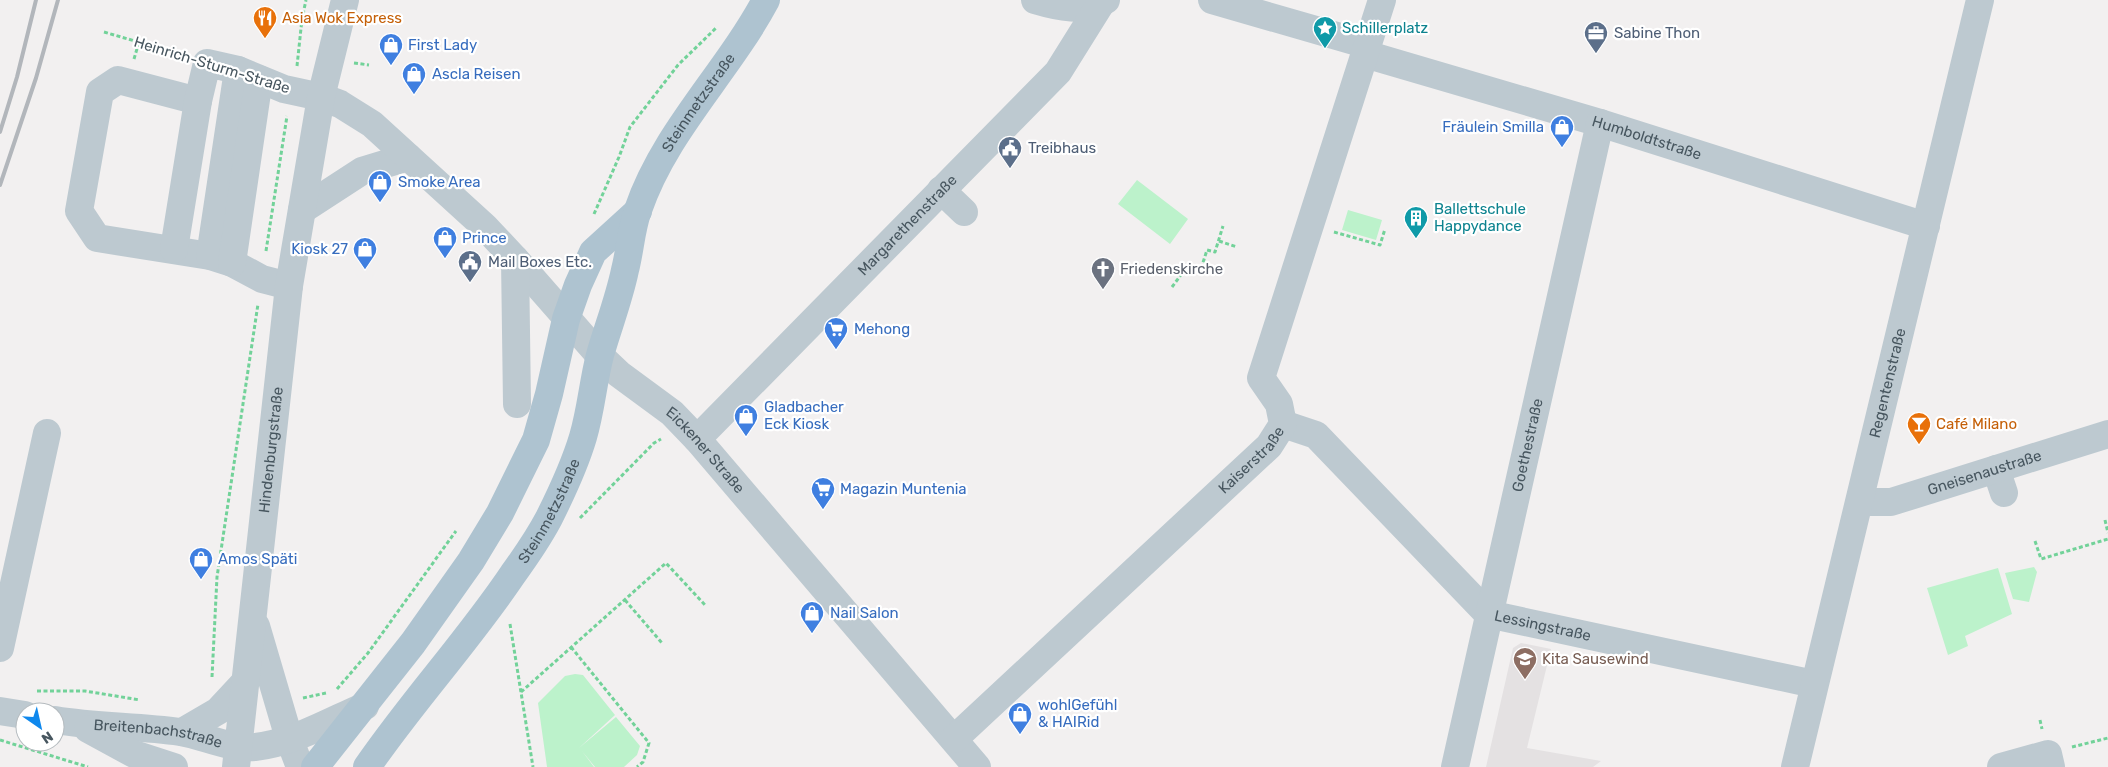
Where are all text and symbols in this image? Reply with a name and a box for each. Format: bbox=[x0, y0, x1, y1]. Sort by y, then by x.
restaurant icon: Asia Wok Express bbox=[252, 5, 278, 39]
place label: Asia Wok Express bbox=[282, 9, 402, 27]
place icon: Schillerplatz bbox=[1312, 15, 1338, 49]
place label: Schillerplatz bbox=[1342, 19, 1428, 37]
office icon: Sabine Thon bbox=[1583, 20, 1609, 54]
place label: Sabine Thon bbox=[1614, 24, 1700, 42]
shop icon: First Lady bbox=[378, 32, 404, 66]
street label: Heinrich-Sturm-Straße bbox=[132, 33, 292, 97]
place label: First Lady bbox=[408, 36, 477, 54]
street label: Steinmetzstraße bbox=[658, 50, 739, 156]
shop icon: Ascla Reisen bbox=[401, 61, 427, 95]
place label: Ascla Reisen bbox=[432, 65, 520, 83]
street label: Humboldtstraße bbox=[1590, 112, 1704, 164]
shop icon: Fräulein Smilla bbox=[1549, 114, 1575, 148]
place label: Fräulein Smilla bbox=[1442, 118, 1544, 136]
public building icon: Treibhaus bbox=[997, 135, 1023, 169]
place label: Treibhaus bbox=[1028, 139, 1096, 157]
shop icon: Smoke Area bbox=[367, 169, 393, 203]
street label: Margarethenstraße bbox=[854, 171, 961, 279]
place label: Smoke Area bbox=[398, 173, 481, 191]
place label: Ballettschule Happydance bbox=[1434, 200, 1526, 235]
building icon: Ballettschule Happydance bbox=[1403, 205, 1429, 239]
shop icon: Prince bbox=[432, 225, 458, 259]
place label: Prince bbox=[462, 229, 507, 247]
shop icon: Kiosk 27 bbox=[352, 236, 378, 270]
place label: Kiosk 27 bbox=[291, 240, 348, 258]
public building icon: Mail Boxes Etc. bbox=[457, 249, 483, 283]
place label: Mail Boxes Etc. bbox=[488, 253, 592, 271]
church icon: Friedenskirche bbox=[1090, 256, 1116, 290]
place label: Friedenskirche bbox=[1120, 260, 1223, 278]
supermarket icon: Mehong bbox=[823, 316, 849, 350]
place label: Mehong bbox=[854, 320, 910, 338]
street label: Regentenstraße bbox=[1866, 326, 1910, 440]
street label: Hindenburgstraße bbox=[255, 386, 287, 514]
street label: Goethestraße bbox=[1508, 397, 1547, 493]
place label: Gladbacher Eck Kiosk bbox=[764, 398, 844, 433]
street label: Eickener Straße bbox=[663, 403, 748, 497]
shop icon: Gladbacher Eck Kiosk bbox=[733, 403, 759, 437]
bar icon: Café Milano bbox=[1906, 411, 1932, 445]
place label: Café Milano bbox=[1936, 415, 2017, 433]
street label: Kaiserstraße bbox=[1215, 423, 1288, 497]
street label: Gneisenaustraße bbox=[1925, 446, 2044, 499]
street label: Steinmetzstraße bbox=[514, 456, 584, 567]
supermarket icon: Magazin Muntenia bbox=[810, 476, 836, 510]
place label: Magazin Muntenia bbox=[840, 480, 967, 498]
shop icon: Amos Späti bbox=[188, 546, 214, 580]
place label: Amos Späti bbox=[218, 550, 297, 568]
shop icon: Nail Salon bbox=[799, 600, 825, 634]
place label: Nail Salon bbox=[830, 604, 899, 622]
street label: Lessingstraße bbox=[1493, 607, 1593, 645]
school or university icon: Kita Sausewind bbox=[1512, 646, 1538, 680]
place label: Kita Sausewind bbox=[1542, 650, 1649, 668]
place label: wohlGefühl & HAIRid bbox=[1038, 696, 1117, 731]
shop icon: wohlGefühl & HAIRid bbox=[1007, 701, 1033, 735]
north arrow bbox=[15, 702, 65, 752]
street label: Breitenbachstraße bbox=[93, 716, 224, 752]
text: N bbox=[38, 727, 56, 747]

